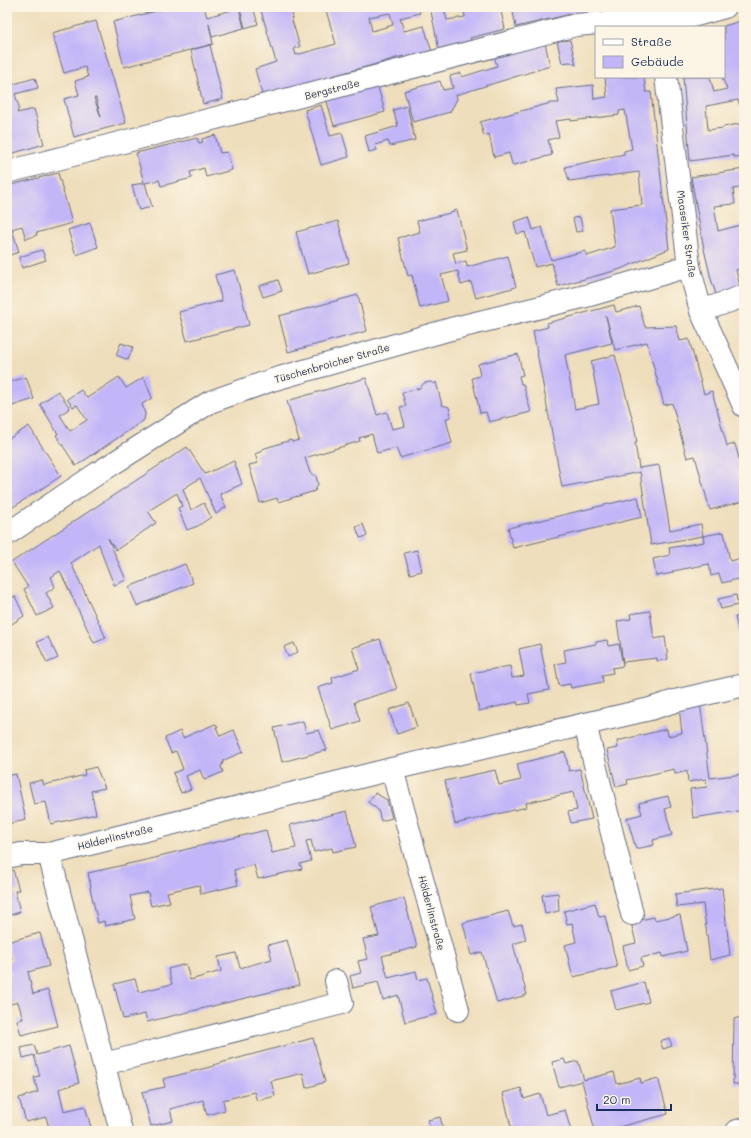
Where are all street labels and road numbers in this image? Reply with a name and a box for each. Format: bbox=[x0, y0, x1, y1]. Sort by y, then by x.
street label: Bergstraße bbox=[303, 75, 361, 103]
street label: Maaseiker Straße bbox=[674, 189, 700, 279]
street label: Tüschenbroicher Straße bbox=[273, 340, 391, 386]
street label: Hölderlinstraße bbox=[76, 821, 154, 853]
street label: Hölderlinstraße bbox=[415, 874, 449, 952]

